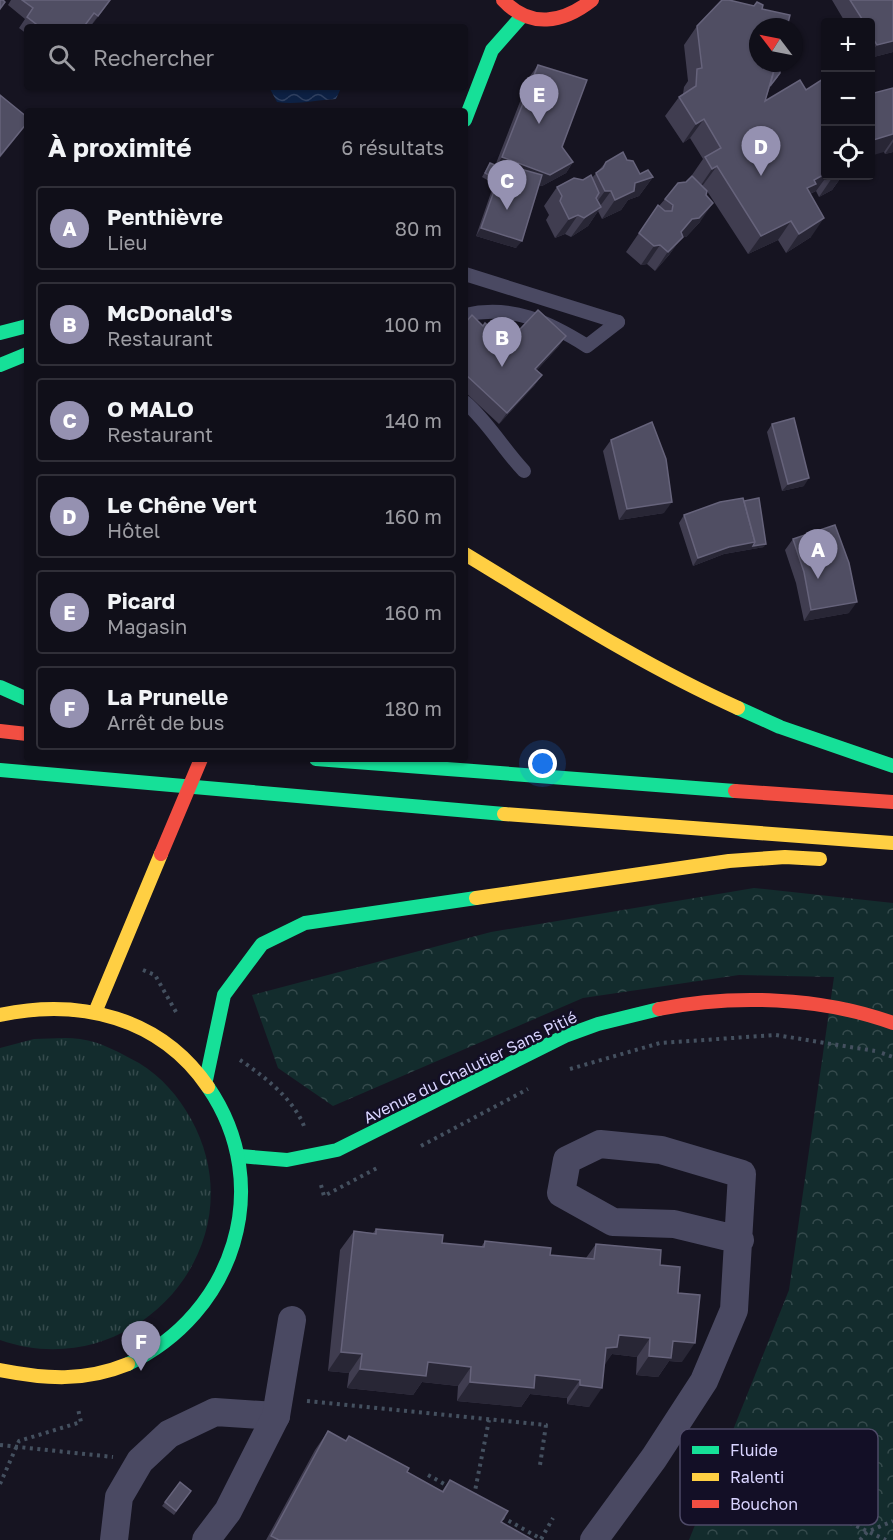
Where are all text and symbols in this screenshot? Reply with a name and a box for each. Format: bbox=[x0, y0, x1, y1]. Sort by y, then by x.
north arrow bbox=[749, 18, 803, 72]
map controls bbox=[821, 18, 875, 180]
button: + bbox=[821, 18, 875, 72]
search box bbox=[24, 24, 468, 90]
icon: search bbox=[45, 41, 78, 74]
text: Rechercher bbox=[93, 44, 214, 71]
button: − bbox=[821, 72, 875, 126]
pin: E bbox=[520, 74, 558, 124]
pin: D bbox=[742, 126, 780, 176]
button: locate bbox=[821, 126, 875, 180]
text: À proximité bbox=[48, 132, 192, 163]
text: 6 résultats bbox=[341, 135, 444, 159]
pin: C bbox=[488, 160, 526, 210]
text: Penthièvre bbox=[107, 203, 223, 230]
text: A bbox=[62, 216, 77, 240]
text: 80 m bbox=[395, 216, 442, 240]
text: Lieu bbox=[107, 230, 147, 254]
text: McDonald's bbox=[107, 299, 233, 326]
text: B bbox=[62, 312, 77, 336]
text: 100 m bbox=[385, 312, 442, 336]
pin: B bbox=[482, 318, 522, 367]
text: Restaurant bbox=[107, 326, 213, 350]
text: O MALO bbox=[107, 395, 194, 422]
text: C bbox=[62, 408, 77, 432]
text: 140 m bbox=[385, 408, 442, 432]
text: Restaurant bbox=[107, 422, 213, 446]
text: Le Chêne Vert bbox=[107, 491, 257, 518]
text: D bbox=[62, 504, 77, 528]
text: 160 m bbox=[385, 504, 442, 528]
text: Hôtel bbox=[107, 518, 160, 542]
pin: A bbox=[798, 530, 838, 579]
text: Picard bbox=[107, 587, 175, 614]
text: E bbox=[63, 600, 76, 624]
text: 160 m bbox=[385, 600, 442, 624]
text: Magasin bbox=[107, 614, 187, 638]
text: La Prunelle bbox=[107, 683, 228, 710]
text: F bbox=[64, 696, 75, 720]
text: 180 m bbox=[385, 696, 442, 720]
text: Arrêt de bus bbox=[107, 710, 224, 734]
your location bbox=[528, 749, 557, 778]
street label: Avenue du Chalutier Sans Pitié bbox=[360, 1006, 580, 1128]
pin: F bbox=[122, 1322, 160, 1371]
legend bbox=[680, 1429, 878, 1525]
text: Fluide bbox=[730, 1440, 778, 1460]
text: Ralenti bbox=[730, 1467, 784, 1487]
text: Bouchon bbox=[730, 1494, 798, 1514]

